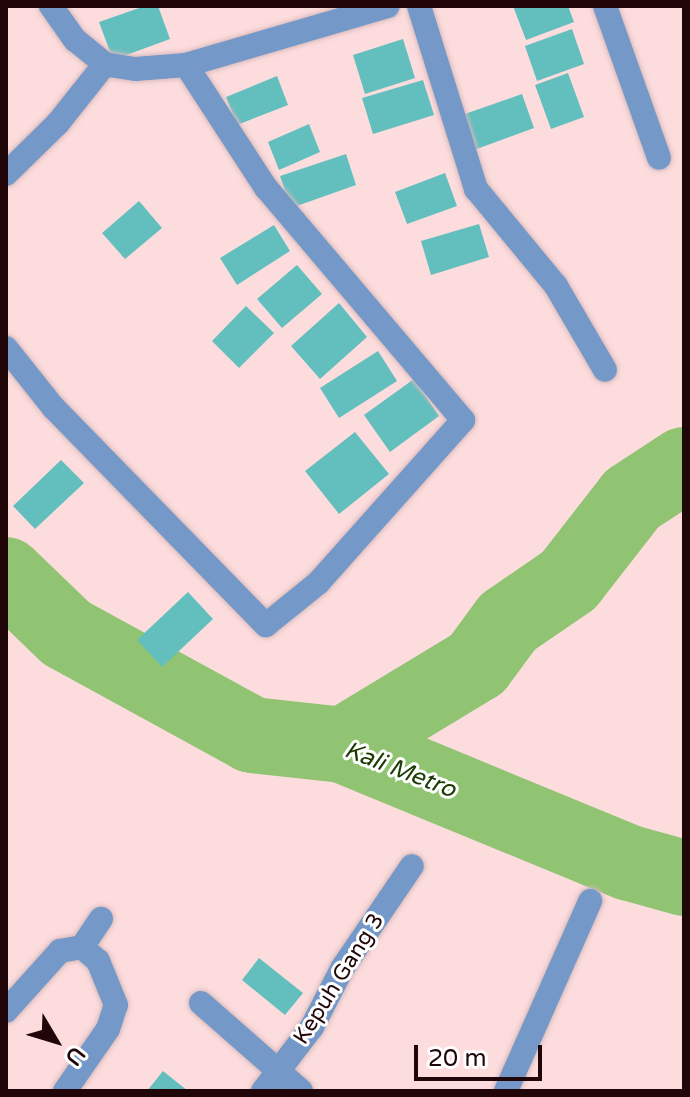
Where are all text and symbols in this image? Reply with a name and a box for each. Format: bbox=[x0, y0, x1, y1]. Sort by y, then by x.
water label: Kali Metro bbox=[340, 736, 460, 804]
street label: Kepuh Gang 3 bbox=[288, 909, 390, 1049]
north arrow bbox=[16, 1001, 96, 1081]
scale bar bbox=[418, 1029, 546, 1079]
text: U bbox=[60, 1041, 90, 1070]
text: 20 m bbox=[428, 1044, 486, 1073]

